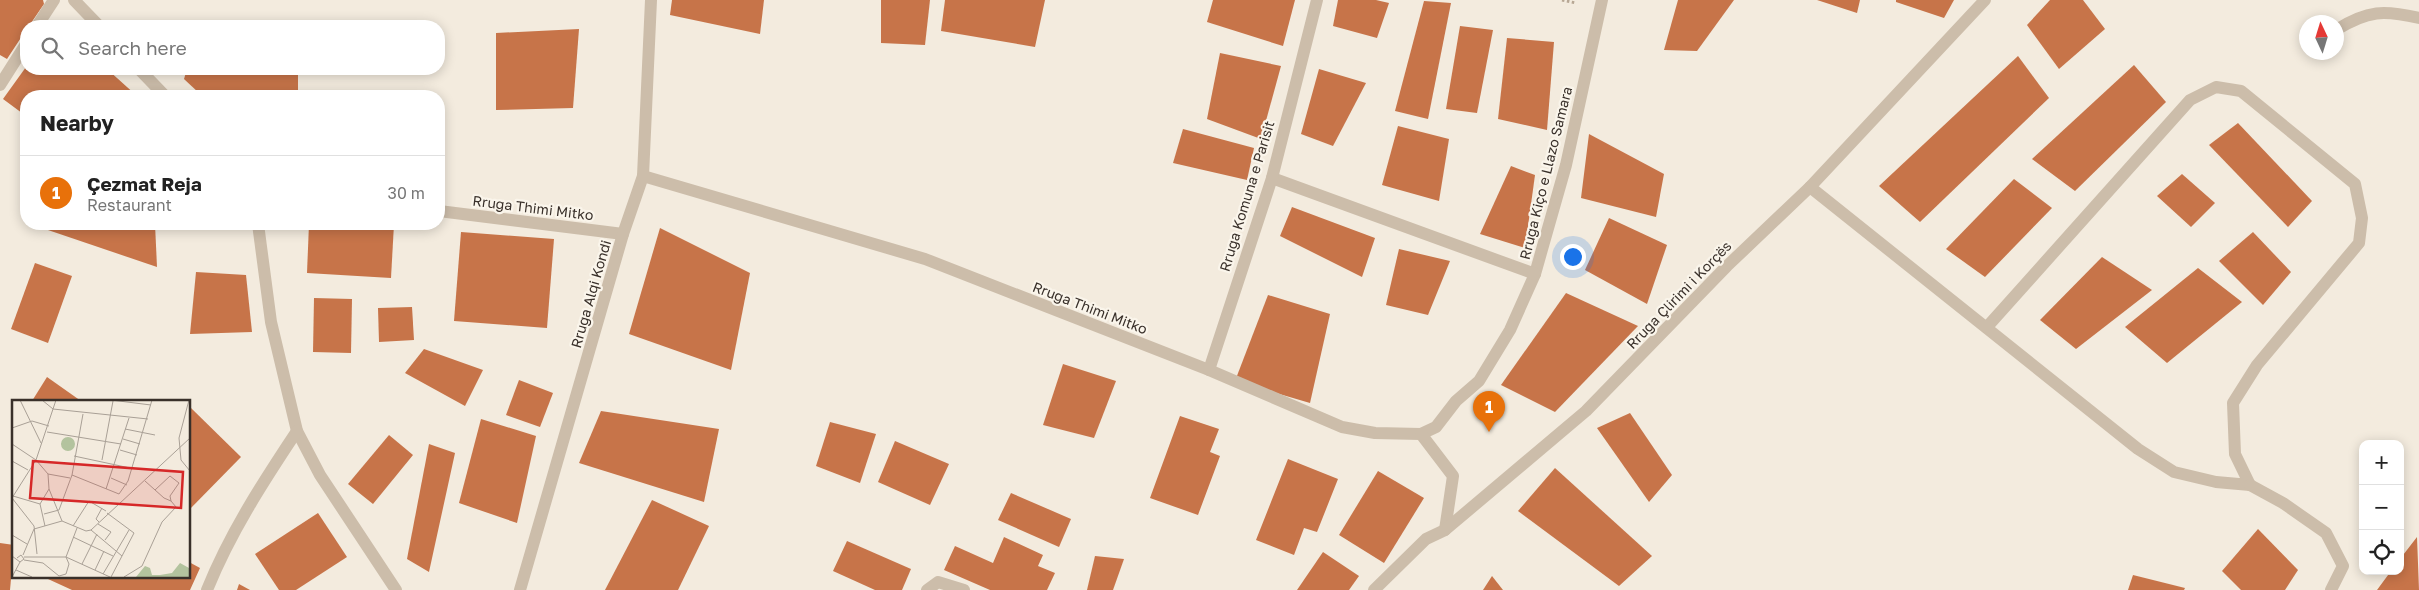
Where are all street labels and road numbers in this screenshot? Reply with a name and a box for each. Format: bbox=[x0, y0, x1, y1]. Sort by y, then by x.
street label: Rruga Kiço e Llazo Samara bbox=[1516, 85, 1575, 261]
street label: Rruga Komuna e Parisit bbox=[1215, 118, 1278, 273]
street label: Rruga Thimi Mitko bbox=[472, 192, 594, 223]
street label: Rruga Çlirimi i Korçës bbox=[1623, 237, 1735, 352]
street label: Rruga Alqi Kondi bbox=[567, 238, 614, 350]
street label: Rruga Thimi Mitko bbox=[1030, 278, 1150, 337]

